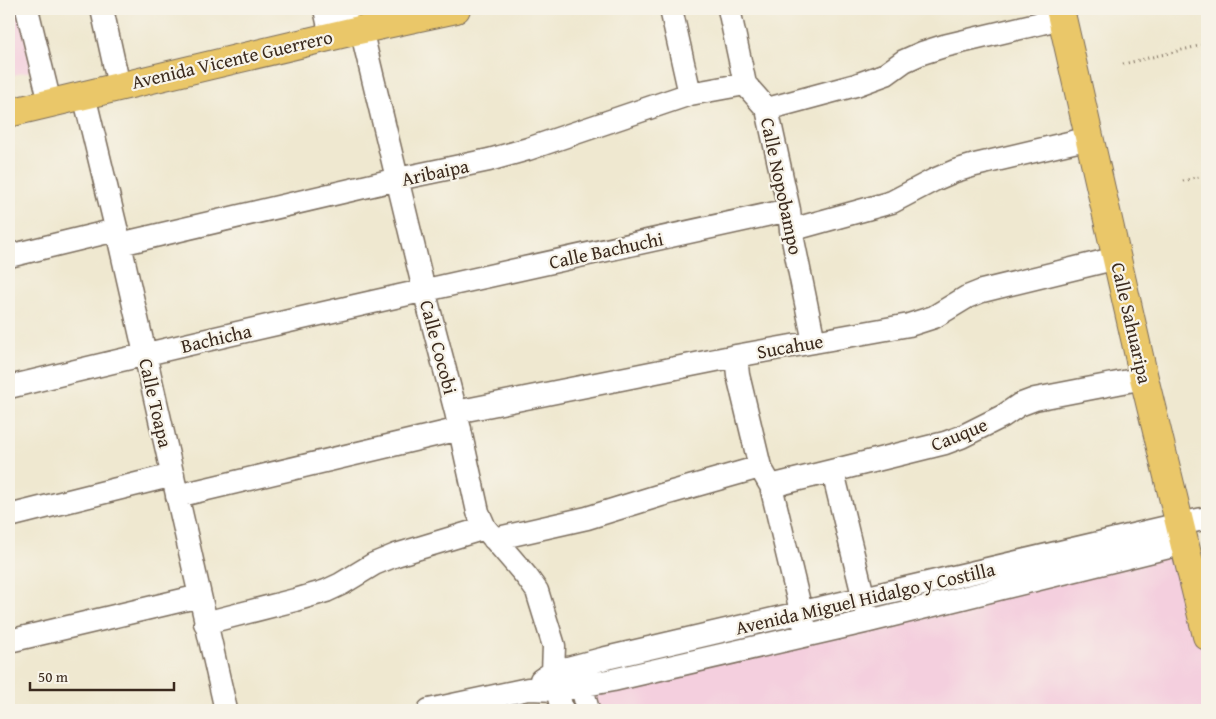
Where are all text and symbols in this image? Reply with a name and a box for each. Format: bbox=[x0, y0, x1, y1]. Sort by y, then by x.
street label: Avenida Vicente Guerrero bbox=[129, 22, 335, 96]
street label: Calle Nopobampo bbox=[754, 115, 810, 257]
street label: Aribaipa bbox=[399, 151, 471, 193]
street label: Calle Bachuchi bbox=[546, 224, 666, 276]
street label: Calle Sahuaripa bbox=[1104, 260, 1160, 386]
street label: Calle Cocobi bbox=[413, 297, 465, 397]
street label: Bachicha bbox=[178, 316, 254, 360]
street label: Sucahue bbox=[755, 326, 825, 366]
street label: Calle Toapa bbox=[132, 356, 180, 450]
street label: Cauque bbox=[927, 410, 992, 458]
street label: Avenida Miguel Hidalgo y Costilla bbox=[732, 554, 998, 642]
scale bar bbox=[30, 659, 174, 691]
text: 50 m bbox=[38, 666, 69, 687]

